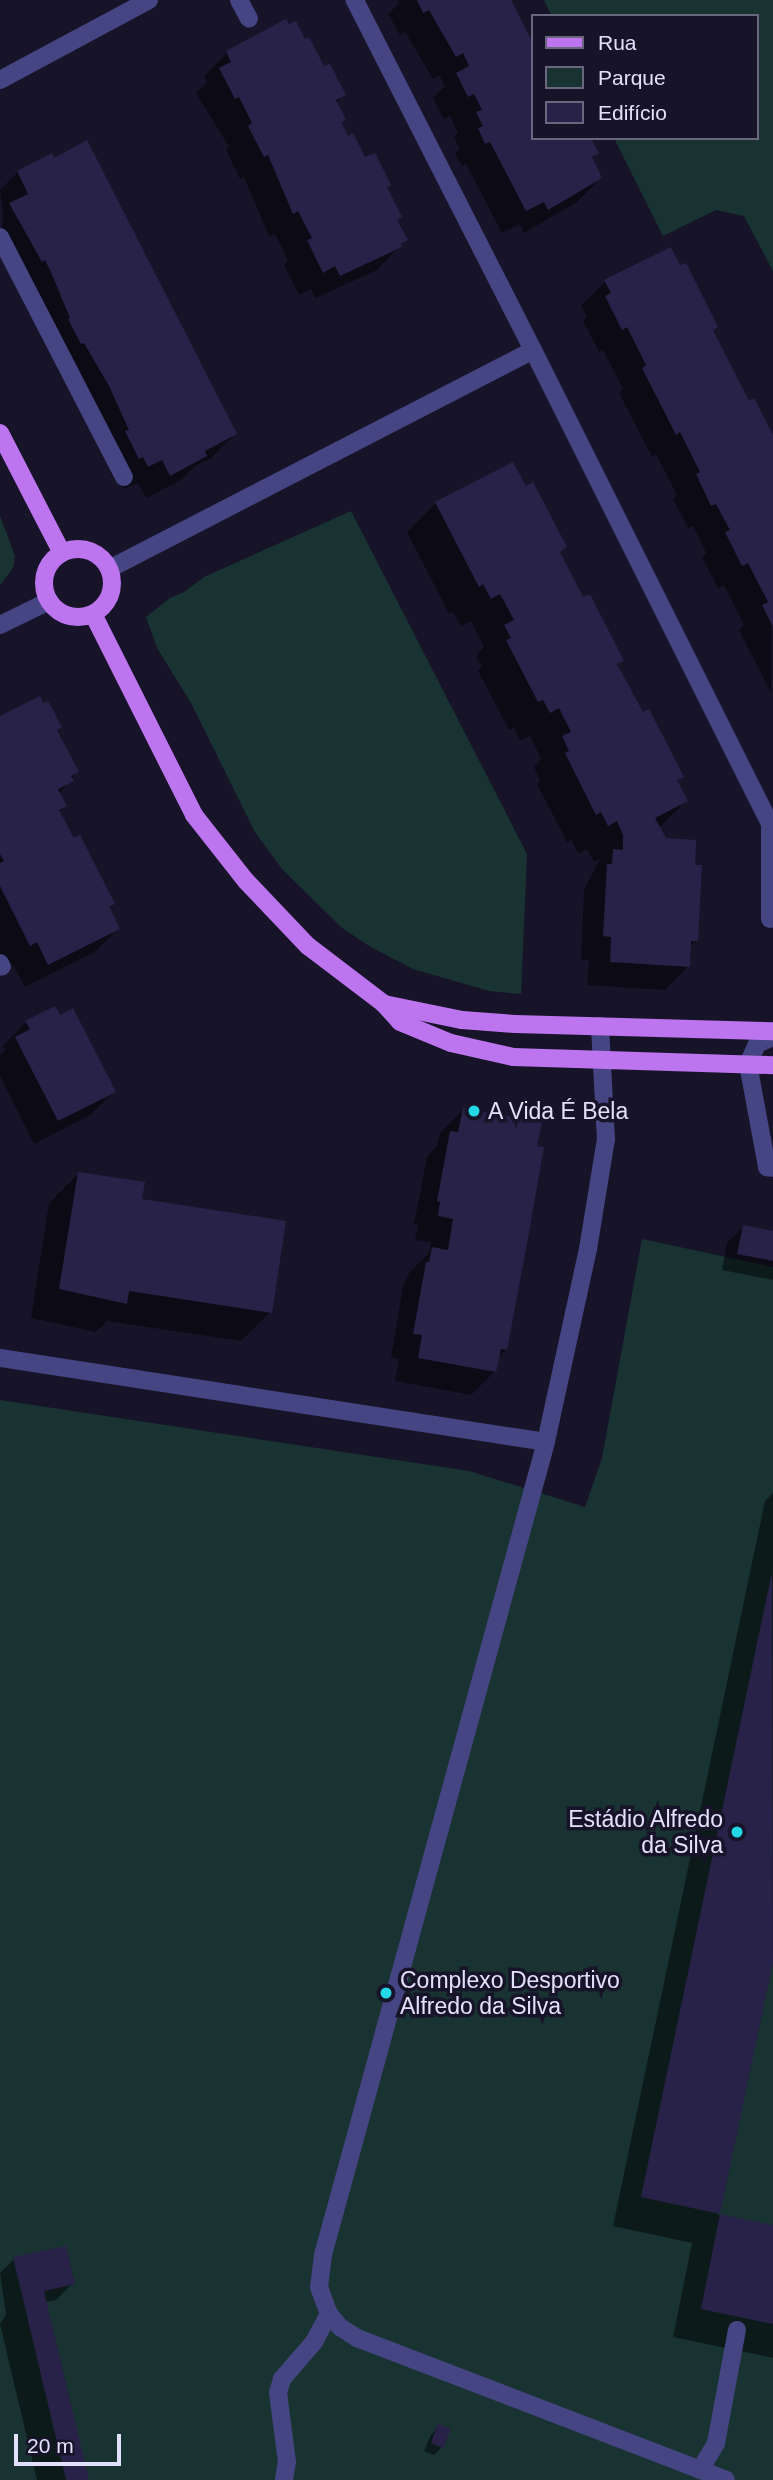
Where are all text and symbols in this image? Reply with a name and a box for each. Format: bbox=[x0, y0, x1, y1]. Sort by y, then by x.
legend bbox=[532, 14, 759, 140]
text: Rua bbox=[598, 31, 637, 54]
text: Parque bbox=[598, 66, 666, 89]
text: Edifício bbox=[598, 101, 667, 124]
place label: A Vida É Bela bbox=[488, 1097, 630, 1125]
marker: A Vida É Bela bbox=[466, 1103, 482, 1119]
place label: Estádio Alfredo da Silva bbox=[567, 1805, 723, 1859]
marker: Estádio Alfredo da Silva bbox=[729, 1824, 745, 1840]
place label: Complexo Desportivo Alfredo da Silva bbox=[400, 1966, 620, 2020]
marker: Complexo Desportivo Alfredo da Silva bbox=[378, 1985, 394, 2001]
scale bar bbox=[18, 2420, 124, 2464]
text: 20 m bbox=[27, 2434, 74, 2457]

